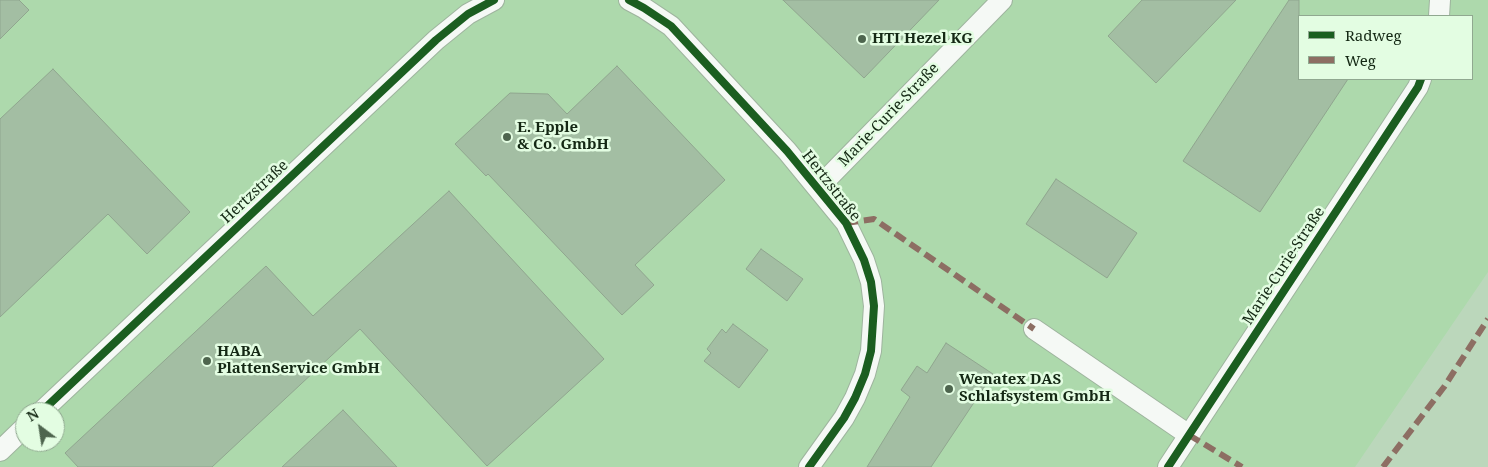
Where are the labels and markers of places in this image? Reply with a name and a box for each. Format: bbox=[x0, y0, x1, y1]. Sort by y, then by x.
place label: HTI Hezel KG bbox=[872, 30, 973, 48]
marker: HTI Hezel KG bbox=[856, 33, 868, 45]
place label: E. Epple & Co. GmbH bbox=[517, 119, 609, 154]
marker: E. Epple & Co. GmbH bbox=[501, 131, 513, 143]
place label: HABA PlattenService GmbH bbox=[217, 343, 380, 378]
marker: HABA PlattenService GmbH bbox=[201, 355, 213, 367]
place label: Wenatex DAS Schlafsystem GmbH bbox=[959, 371, 1111, 406]
marker: Wenatex DAS Schlafsystem GmbH bbox=[943, 383, 955, 395]

